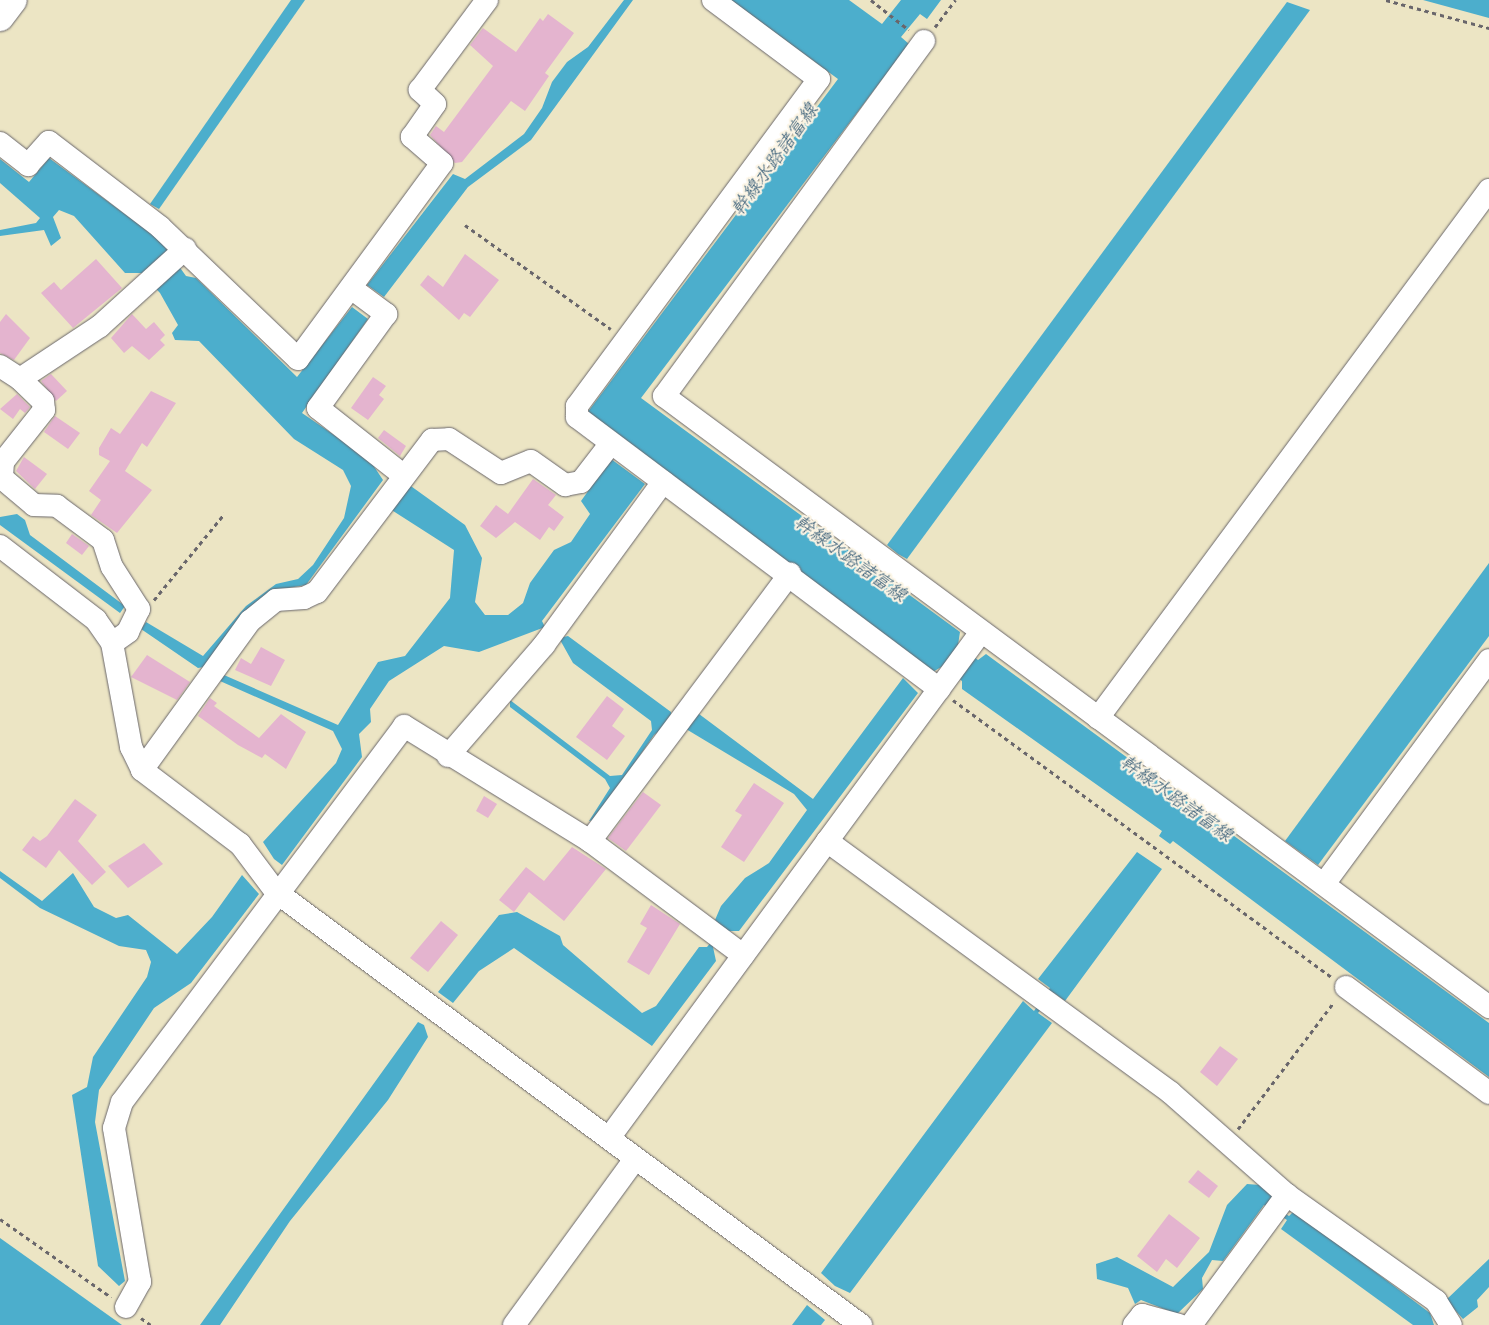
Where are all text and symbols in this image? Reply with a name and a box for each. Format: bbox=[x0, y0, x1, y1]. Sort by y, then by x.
water label: 幹線水路諸富線 bbox=[727, 99, 823, 221]
water label: 幹線水路諸富線 bbox=[789, 511, 911, 607]
water label: 幹線水路諸富線 bbox=[1115, 751, 1237, 847]

